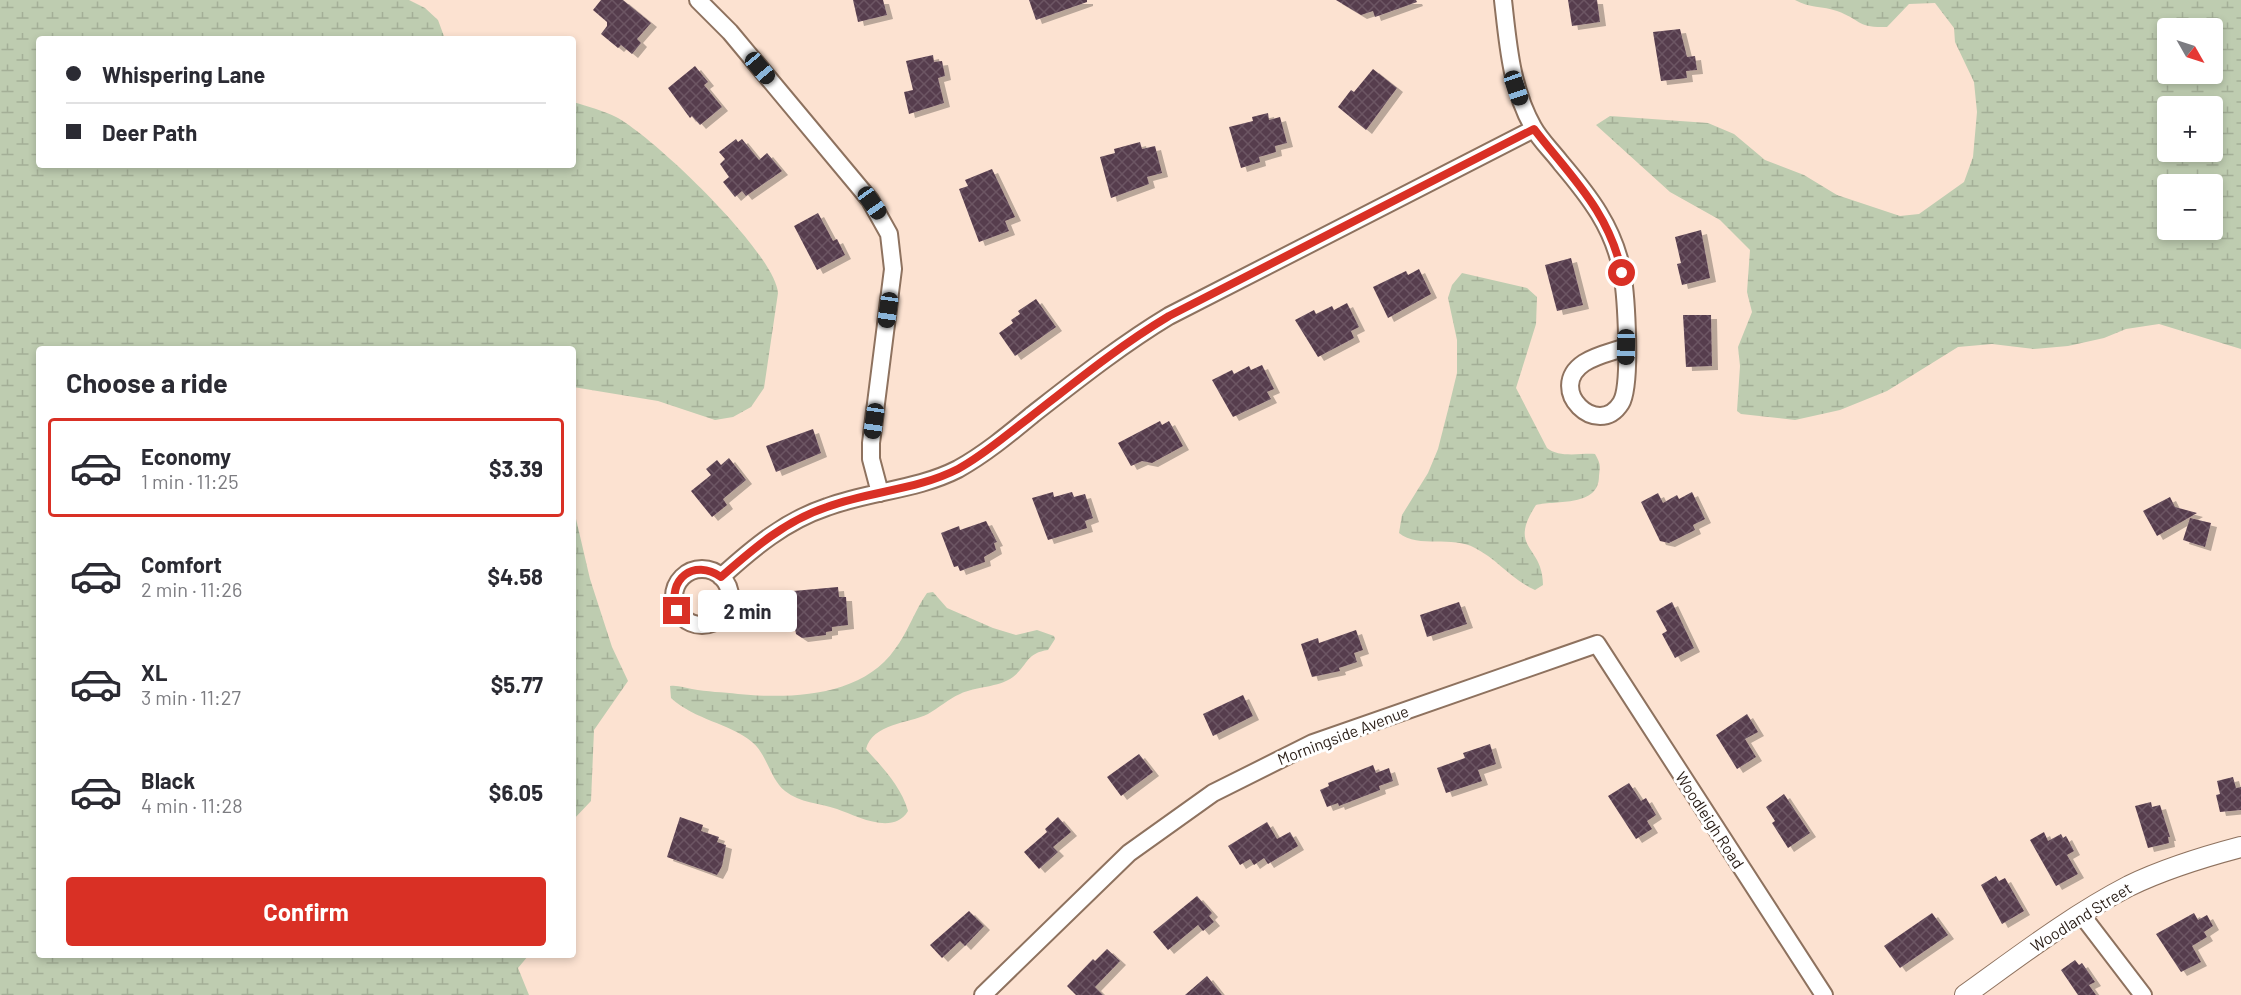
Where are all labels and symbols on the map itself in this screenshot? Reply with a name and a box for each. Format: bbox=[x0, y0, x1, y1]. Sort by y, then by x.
north arrow bbox=[2157, 18, 2223, 84]
car bbox=[742, 48, 778, 88]
car bbox=[1502, 68, 1530, 108]
car bbox=[854, 183, 890, 223]
route start bbox=[1608, 259, 1635, 286]
car bbox=[877, 291, 899, 329]
car bbox=[1617, 329, 1635, 365]
car bbox=[863, 402, 885, 440]
callout: 2 min bbox=[698, 590, 797, 632]
route end bbox=[663, 597, 690, 624]
street label: Morningside Avenue bbox=[1275, 701, 1411, 768]
street label: Woodleigh Road bbox=[1672, 768, 1749, 872]
street label: Woodland Street bbox=[2027, 878, 2135, 955]

